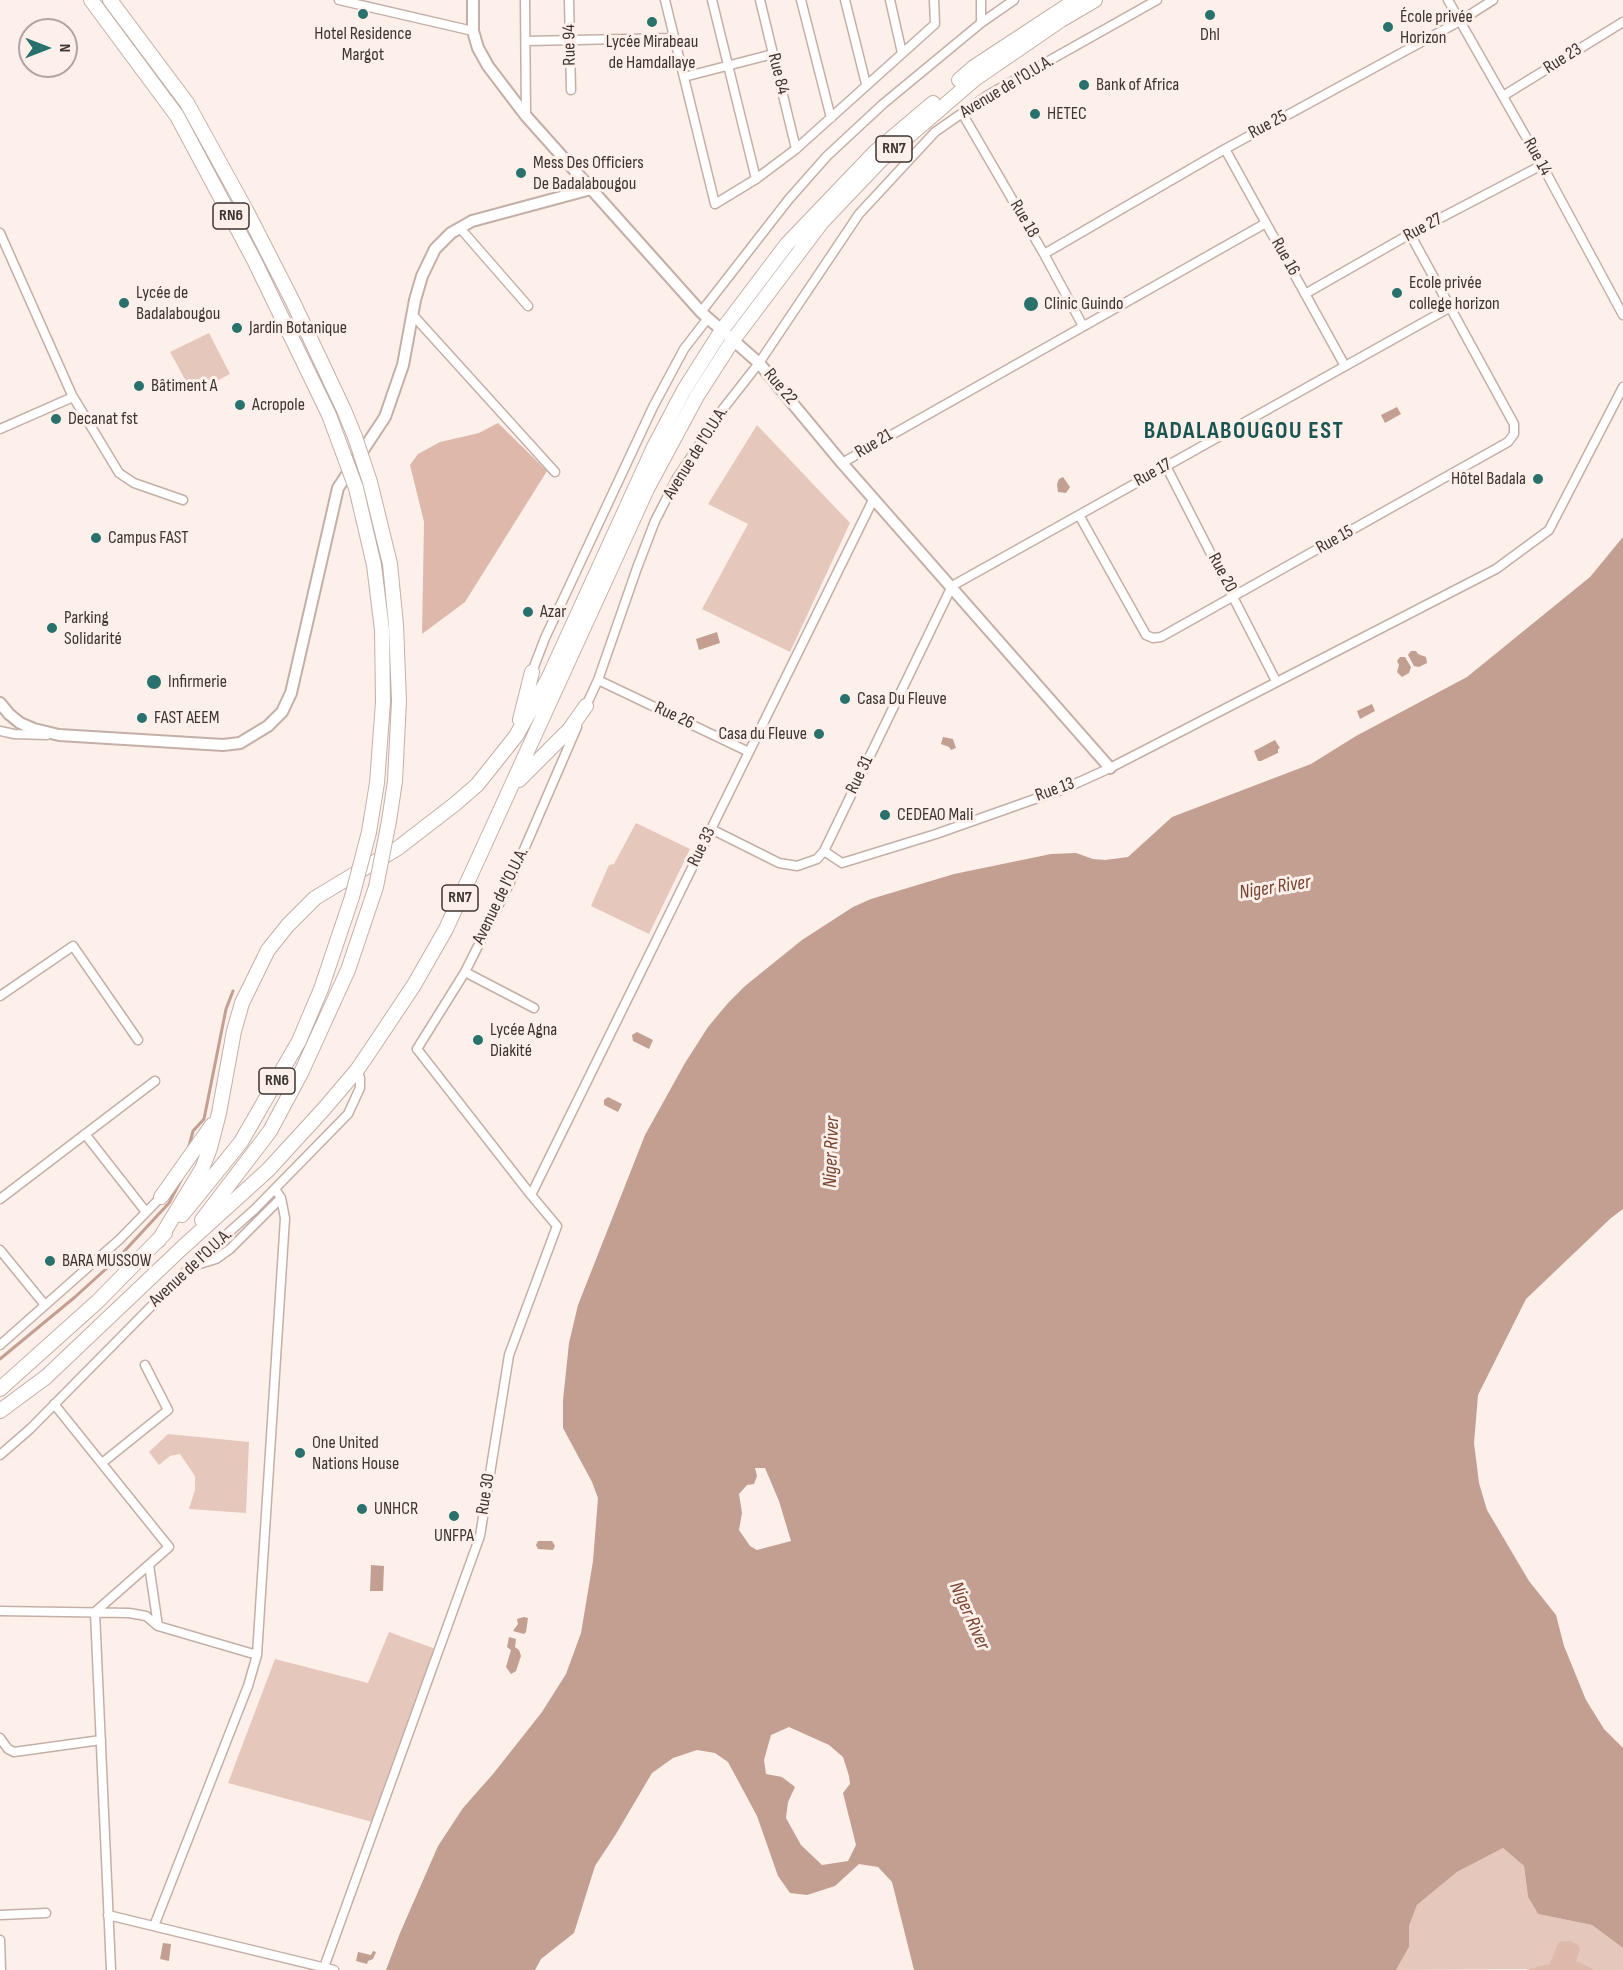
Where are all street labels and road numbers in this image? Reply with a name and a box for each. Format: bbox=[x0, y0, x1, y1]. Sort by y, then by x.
street label: Rue 94 bbox=[559, 24, 581, 66]
street label: Rue 23 bbox=[1540, 39, 1586, 79]
street label: Rue 84 bbox=[762, 51, 794, 97]
street label: Avenue de l'O.U.A. bbox=[956, 51, 1058, 123]
street label: Rue 25 bbox=[1245, 106, 1291, 144]
street label: Rue 14 bbox=[1518, 134, 1556, 180]
road number: RN7 bbox=[876, 136, 912, 162]
street label: Rue 18 bbox=[1005, 196, 1043, 242]
road number: RN6 bbox=[213, 203, 249, 229]
street label: Rue 27 bbox=[1400, 209, 1446, 247]
street label: Rue 16 bbox=[1266, 234, 1304, 280]
street label: Rue 22 bbox=[759, 364, 801, 410]
street label: Avenue de l'O.U.A. bbox=[659, 403, 733, 503]
street label: Rue 21 bbox=[851, 425, 897, 463]
street label: Rue 17 bbox=[1131, 454, 1175, 492]
street label: Rue 15 bbox=[1313, 521, 1357, 559]
street label: Rue 20 bbox=[1203, 550, 1241, 596]
street label: Rue 26 bbox=[651, 697, 697, 735]
street label: Rue 31 bbox=[842, 752, 878, 798]
street label: Rue 13 bbox=[1033, 773, 1077, 807]
street label: Rue 33 bbox=[683, 824, 721, 870]
street label: Avenue de l'O.U.A. bbox=[468, 844, 534, 948]
road number: RN7 bbox=[442, 885, 478, 911]
road number: RN6 bbox=[259, 1068, 295, 1094]
street label: Avenue de l'O.U.A. bbox=[145, 1224, 237, 1312]
street label: Rue 30 bbox=[472, 1472, 500, 1516]

